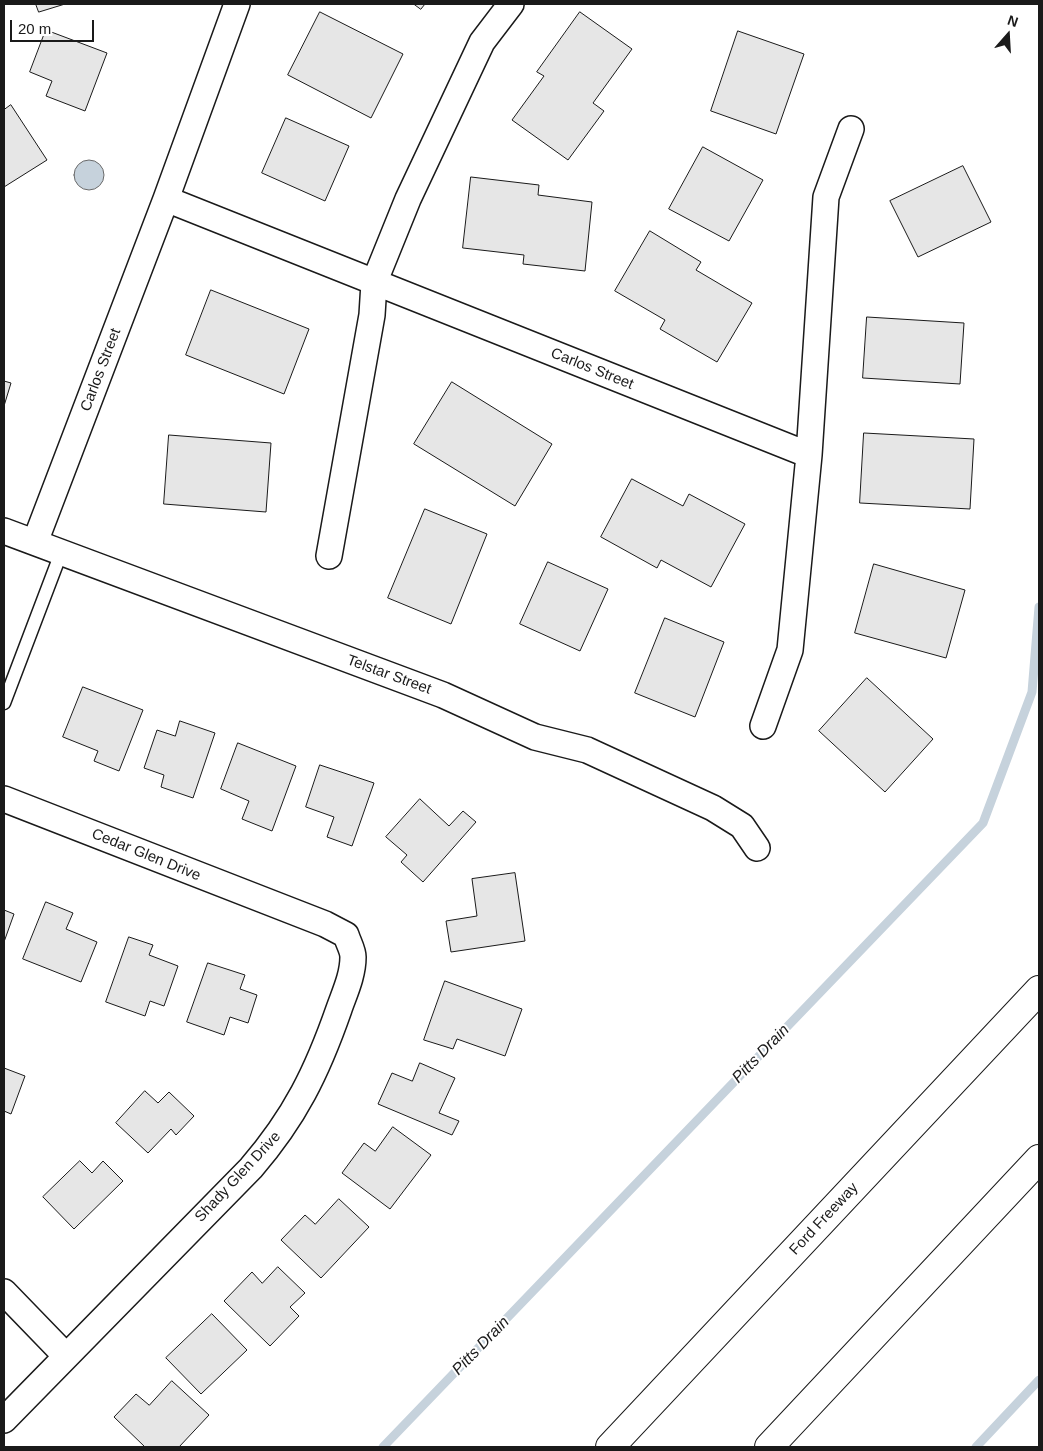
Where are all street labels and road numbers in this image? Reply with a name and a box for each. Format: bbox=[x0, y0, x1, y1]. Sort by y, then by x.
street label: Carlos Street bbox=[77, 326, 125, 414]
street label: Carlos Street bbox=[548, 344, 636, 394]
street label: Telstar Street bbox=[344, 651, 434, 699]
street label: Cedar Glen Drive bbox=[89, 825, 203, 885]
street label: Shady Glen Drive bbox=[191, 1128, 285, 1226]
street label: Ford Freeway bbox=[786, 1179, 862, 1259]

